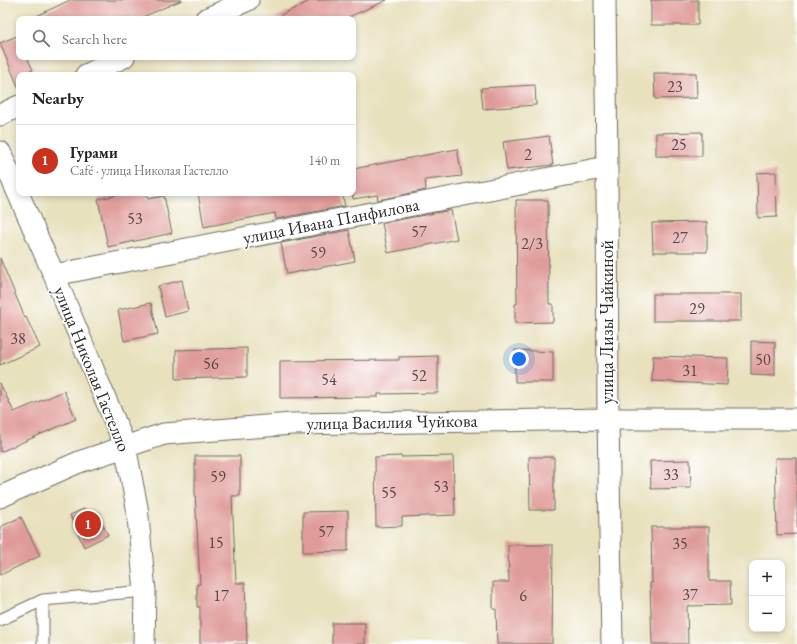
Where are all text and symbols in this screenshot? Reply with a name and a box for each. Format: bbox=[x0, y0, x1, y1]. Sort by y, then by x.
search box bbox=[16, 16, 356, 60]
icon: search bbox=[30, 27, 52, 49]
text: Search here bbox=[62, 29, 127, 48]
house number: 23 bbox=[667, 76, 683, 97]
text: Nearby bbox=[32, 87, 84, 109]
house number: 25 bbox=[671, 134, 687, 155]
text: Гурами bbox=[70, 143, 118, 162]
house number: 2 bbox=[524, 144, 532, 165]
text: 1 bbox=[42, 152, 48, 169]
text: 140 m bbox=[309, 152, 340, 169]
text: Café · улица Николая Гастелло bbox=[70, 162, 228, 179]
street label: улица Ивана Панфилова bbox=[241, 192, 422, 249]
house number: 53 bbox=[127, 208, 143, 229]
house number: 57 bbox=[411, 221, 427, 242]
house number: 27 bbox=[672, 227, 688, 248]
house number: 2/3 bbox=[521, 233, 543, 254]
street label: улица Лизы Чайкиной bbox=[595, 239, 618, 404]
house number: 59 bbox=[310, 242, 326, 263]
street label: улица Николая Гастелло bbox=[49, 283, 136, 455]
house number: 29 bbox=[689, 298, 705, 319]
house number: 38 bbox=[10, 328, 26, 349]
your location bbox=[509, 349, 529, 369]
house number: 50 bbox=[755, 349, 771, 370]
house number: 56 bbox=[203, 353, 219, 374]
house number: 31 bbox=[682, 360, 698, 381]
house number: 52 bbox=[411, 365, 427, 386]
house number: 54 bbox=[321, 369, 337, 390]
street label: улица Василия Чуйкова bbox=[306, 408, 479, 434]
house number: 33 bbox=[663, 464, 679, 485]
house number: 59 bbox=[210, 466, 226, 487]
house number: 53 bbox=[433, 476, 449, 497]
house number: 55 bbox=[381, 482, 397, 503]
pin: 1 bbox=[75, 509, 101, 539]
house number: 57 bbox=[318, 521, 334, 542]
house number: 15 bbox=[208, 532, 224, 553]
house number: 35 bbox=[672, 533, 688, 554]
map controls bbox=[749, 560, 785, 632]
button: + bbox=[749, 560, 785, 596]
house number: 37 bbox=[682, 584, 698, 605]
house number: 17 bbox=[213, 585, 229, 606]
house number: 6 bbox=[519, 585, 527, 606]
button: − bbox=[749, 596, 785, 632]

